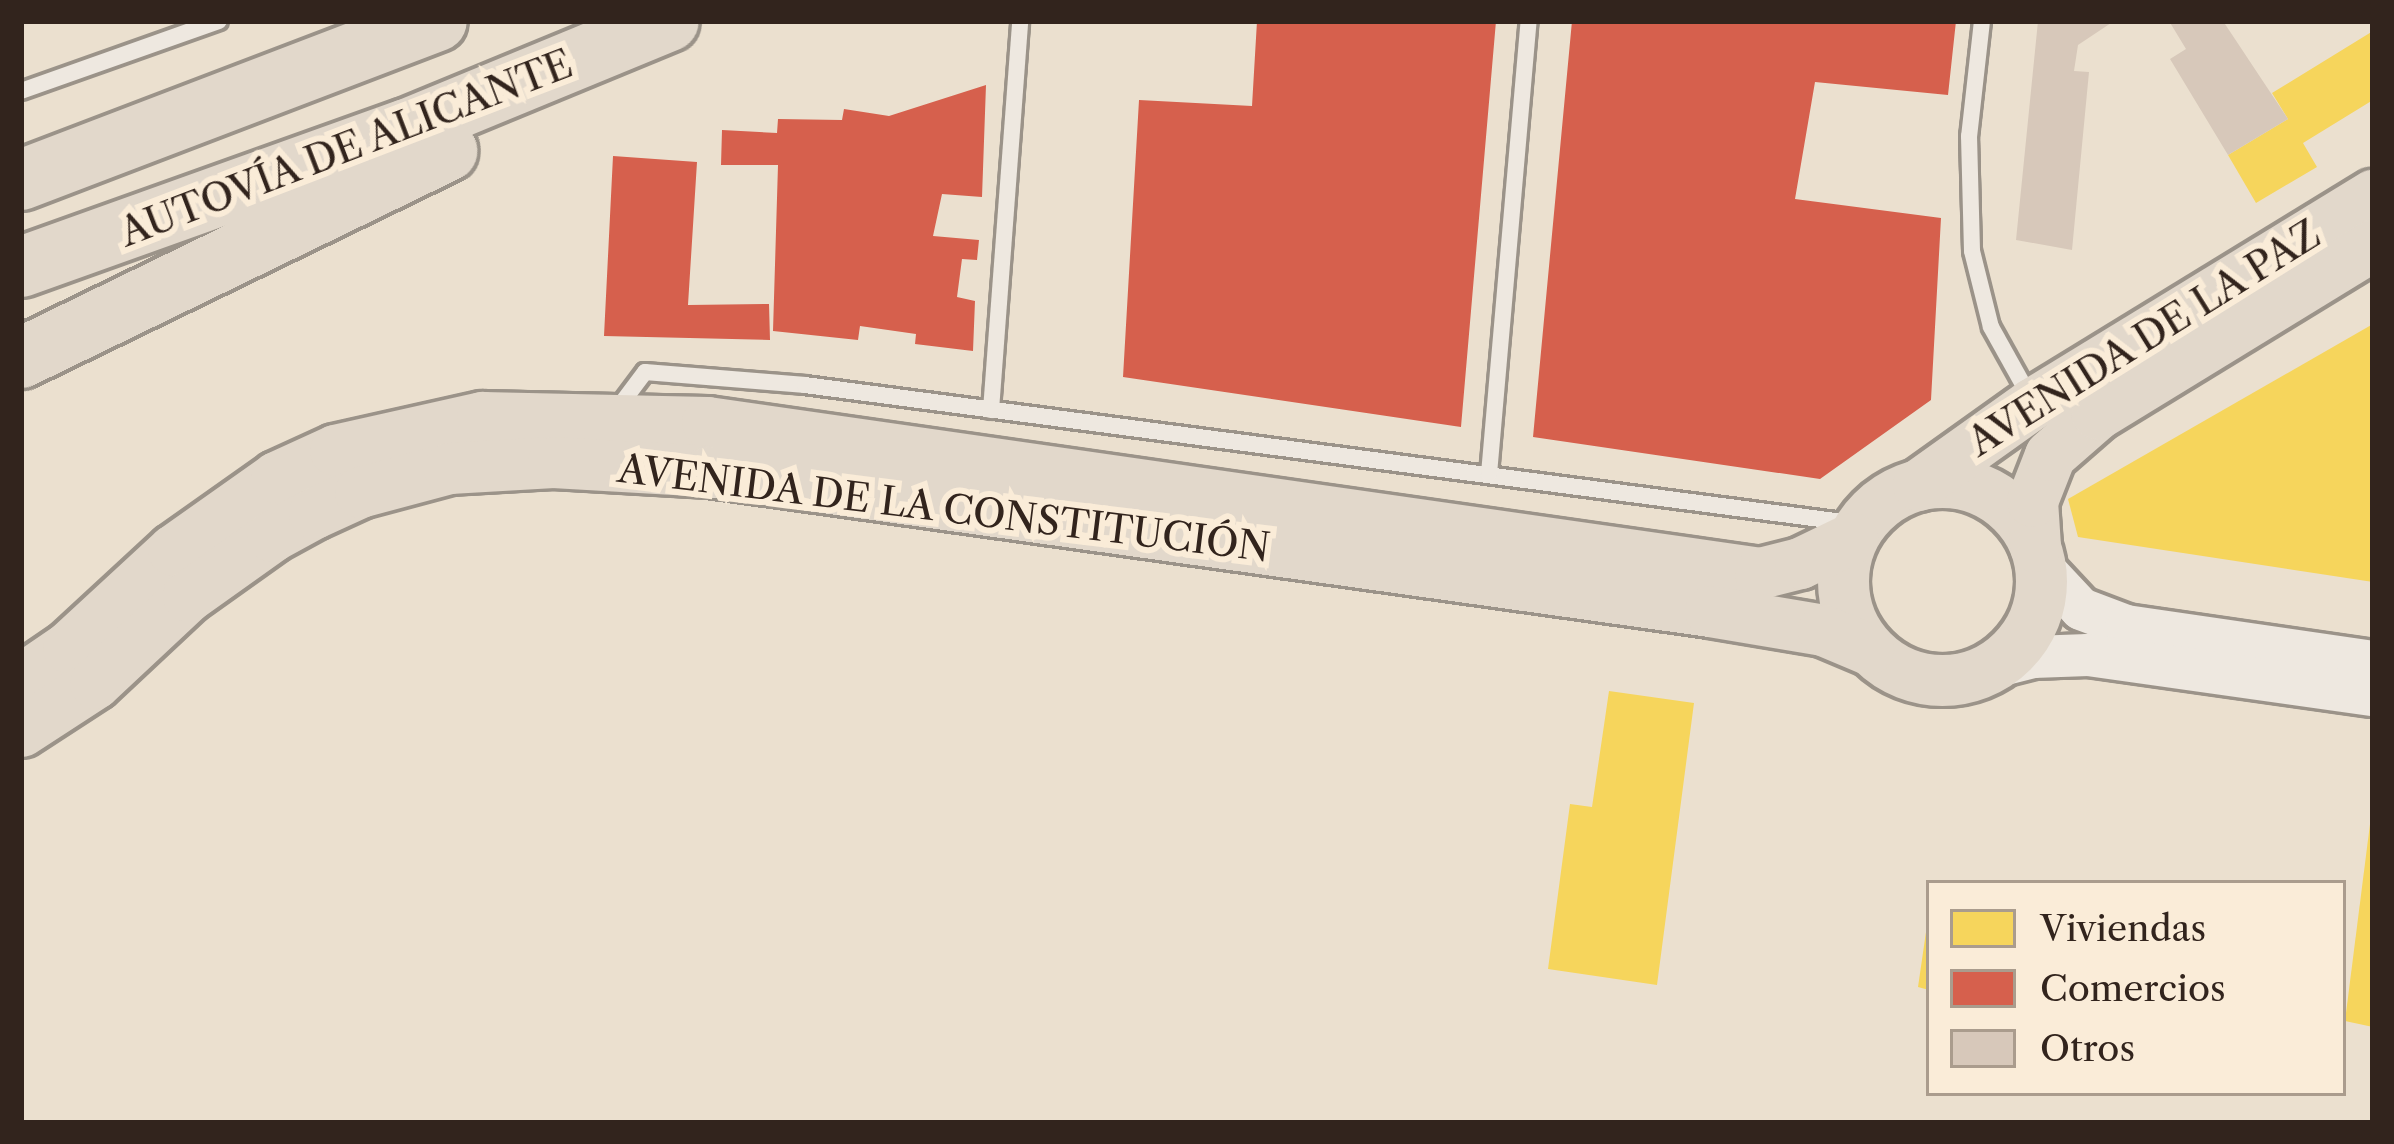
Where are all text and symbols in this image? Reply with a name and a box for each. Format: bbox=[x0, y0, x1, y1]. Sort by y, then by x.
street label: AUTOVÍA DE ALICANTE bbox=[112, 39, 580, 257]
street label: AVENIDA DE LA PAZ bbox=[1958, 210, 2330, 466]
street label: AVENIDA DE LA CONSTITUCIÓN bbox=[614, 445, 1274, 571]
legend bbox=[1926, 880, 2346, 1096]
text: Viviendas bbox=[2040, 906, 2206, 950]
text: Comercios bbox=[2040, 966, 2226, 1010]
text: Otros bbox=[2040, 1026, 2135, 1070]

